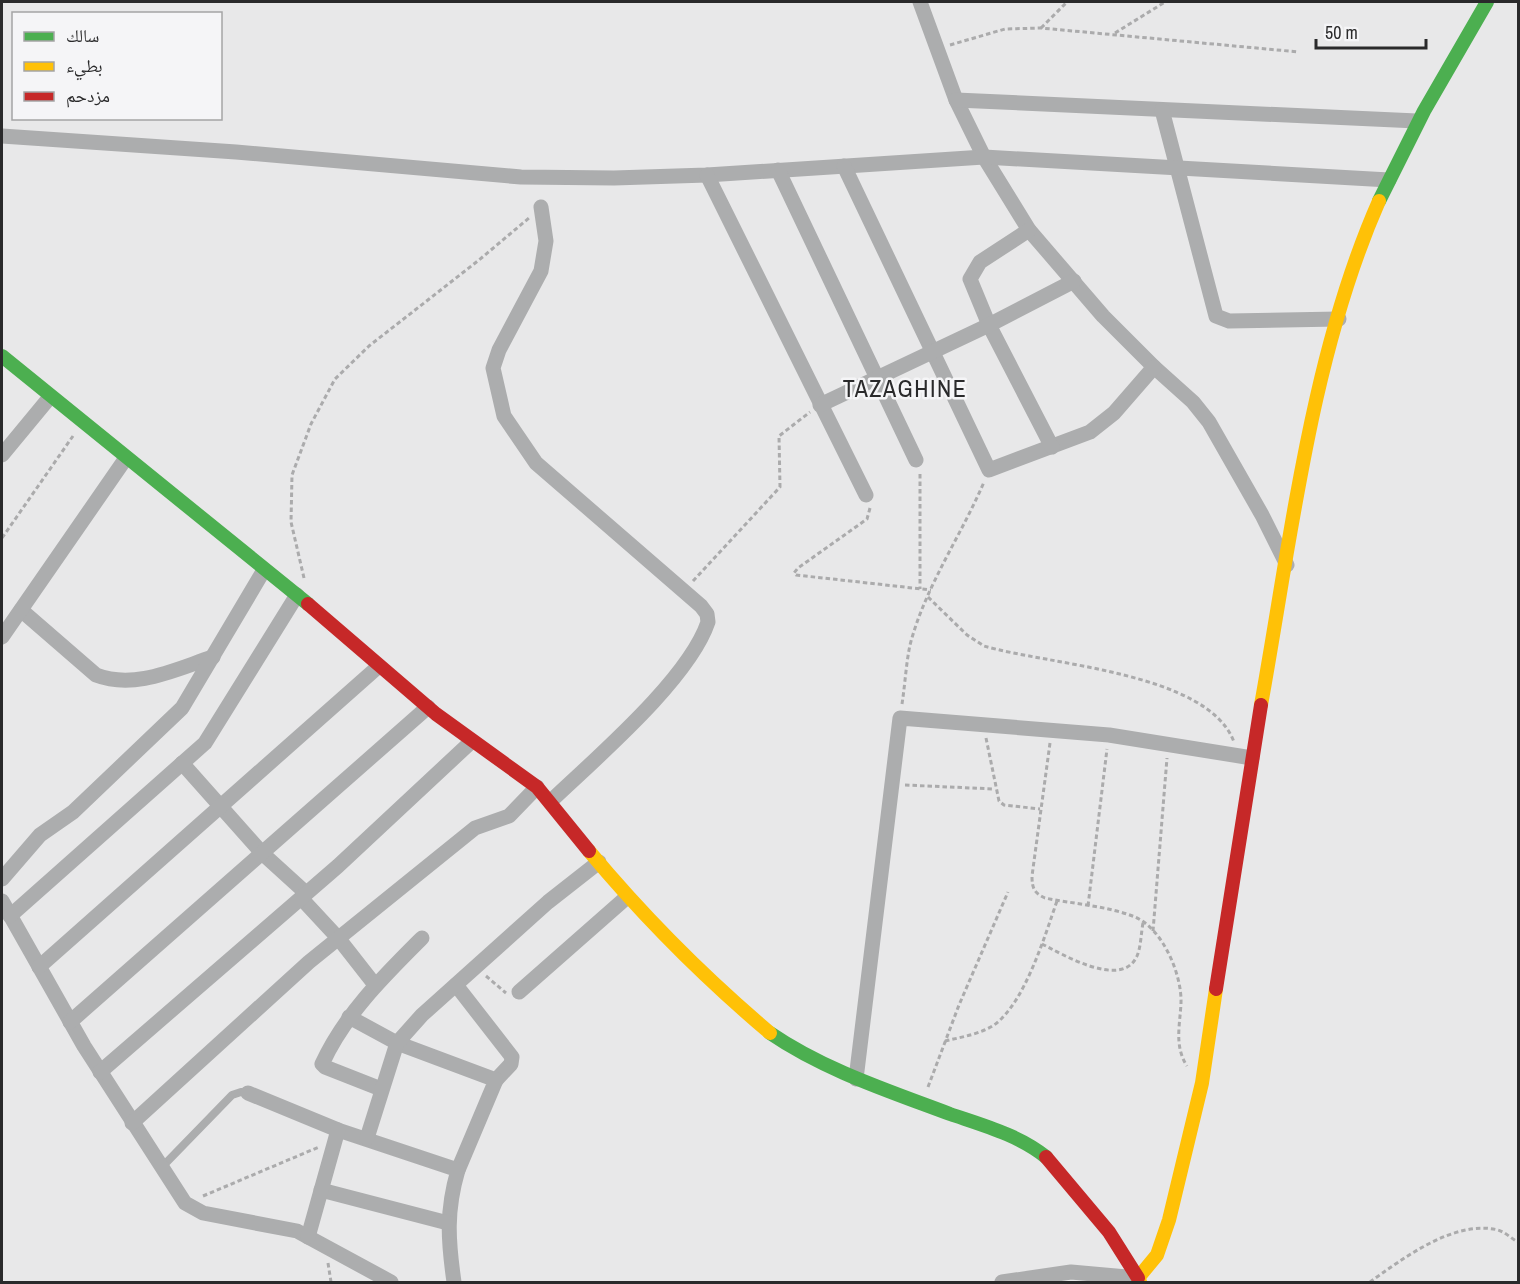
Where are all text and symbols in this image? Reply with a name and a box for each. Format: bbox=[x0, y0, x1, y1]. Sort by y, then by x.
legend bbox=[12, 12, 222, 120]
scale bar bbox=[1316, 12, 1426, 50]
text: 50 m bbox=[1325, 20, 1358, 45]
text: سالك bbox=[66, 23, 99, 48]
text: بطيء bbox=[66, 53, 103, 81]
text: مزدحم bbox=[66, 83, 110, 108]
district label: TAZAGHINE bbox=[843, 372, 967, 404]

